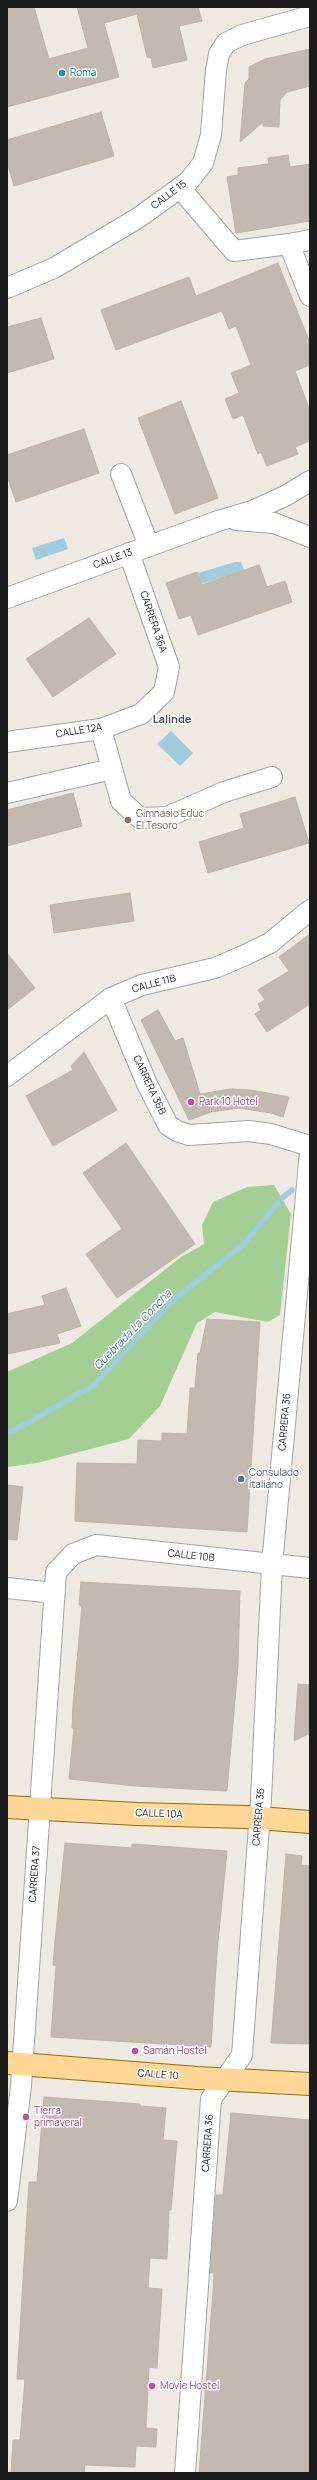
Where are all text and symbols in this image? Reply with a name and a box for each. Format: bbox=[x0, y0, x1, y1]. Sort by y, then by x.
place label: Roma bbox=[70, 67, 96, 79]
marker: Roma bbox=[57, 68, 67, 78]
street label: CALLE 15 bbox=[149, 178, 189, 212]
street label: CALLE 13 bbox=[92, 546, 134, 572]
street label: CARRERA 36A bbox=[137, 590, 169, 654]
district label: Lalinde bbox=[153, 713, 191, 727]
street label: CALLE 12A bbox=[55, 721, 103, 741]
place label: Gimnasio Educ El Tesoro bbox=[136, 808, 204, 832]
marker: Gimnasio Educ El Tesoro bbox=[123, 815, 133, 825]
street label: CALLE 11B bbox=[131, 972, 177, 996]
street label: CARRERA 36B bbox=[130, 1053, 168, 1117]
place label: Park 10 Hotel bbox=[199, 1096, 258, 1108]
marker: Park 10 Hotel bbox=[186, 1097, 196, 1107]
water label: Quebrada La Concha bbox=[92, 1287, 174, 1373]
street label: CARRERA 36 bbox=[276, 1393, 294, 1451]
place label: Consulado italiano bbox=[249, 1467, 299, 1490]
marker: Consulado italiano bbox=[236, 1474, 246, 1484]
street label: CALLE 10B bbox=[167, 1548, 215, 1564]
street label: CARRERA 36 bbox=[250, 1788, 268, 1846]
street label: CALLE 10A bbox=[135, 1807, 183, 1821]
street label: CARRERA 37 bbox=[27, 1845, 43, 1903]
place label: Samán Hostel bbox=[143, 2045, 207, 2057]
marker: Samán Hostel bbox=[130, 2046, 140, 2056]
street label: CALLE 10 bbox=[137, 2068, 179, 2082]
place label: Tierra primaveral bbox=[34, 2105, 82, 2128]
marker: Tierra primaveral bbox=[21, 2112, 31, 2122]
street label: CARRERA 36 bbox=[200, 2114, 216, 2172]
place label: Movie Hostel bbox=[160, 2380, 219, 2392]
marker: Movie Hostel bbox=[147, 2381, 157, 2391]

